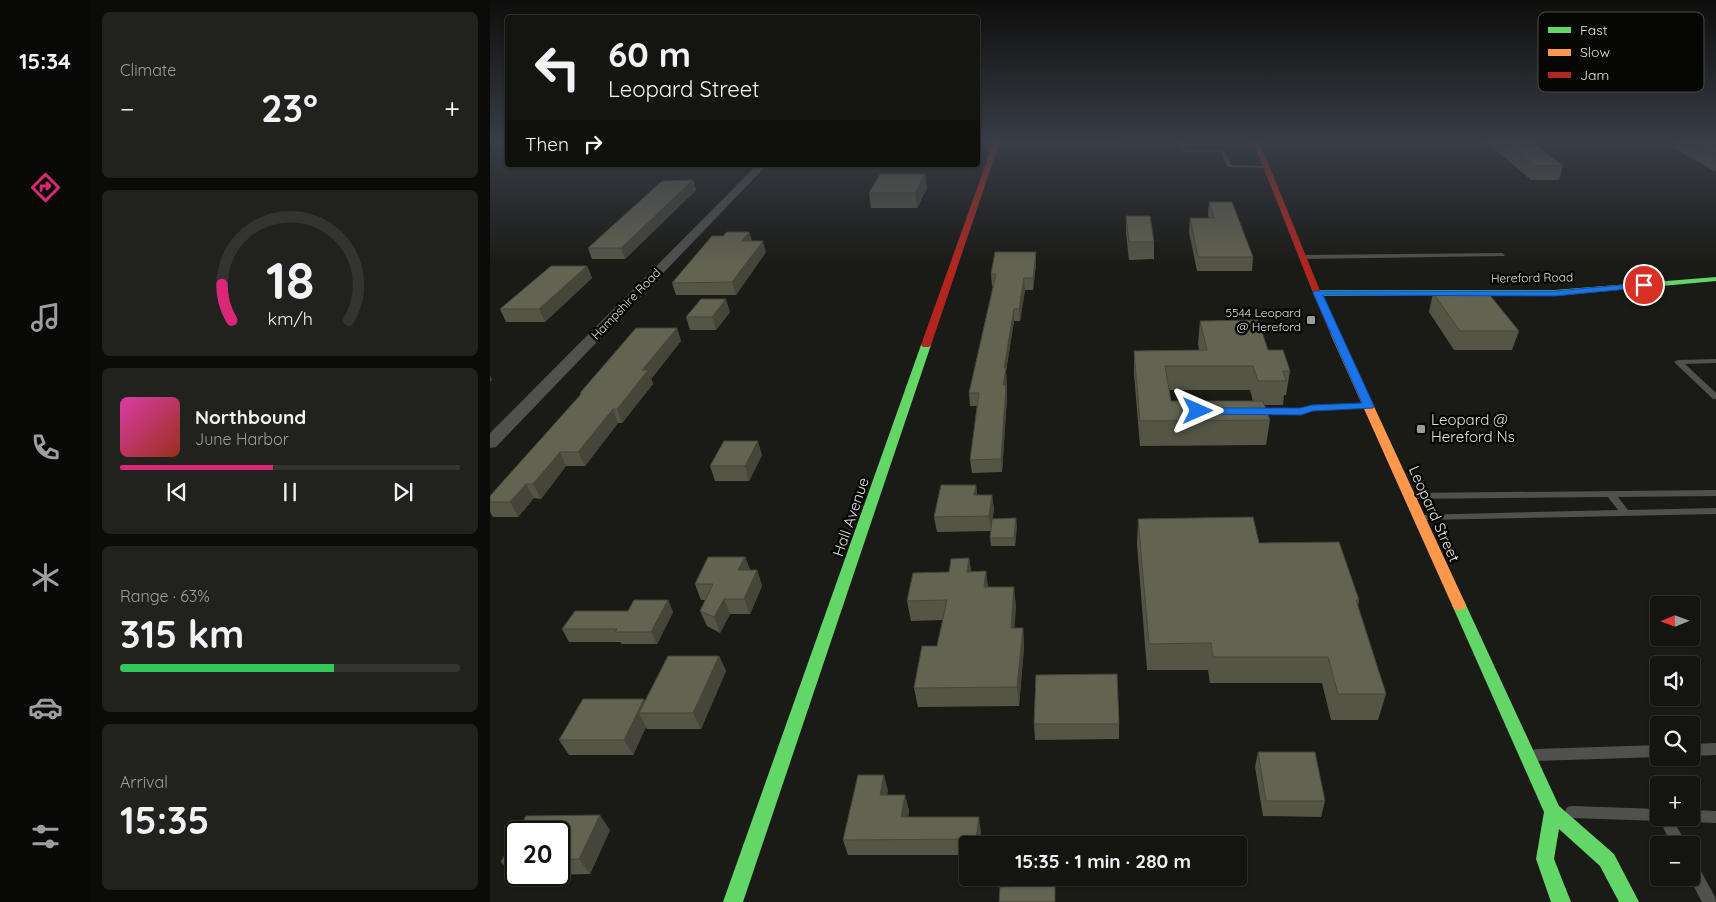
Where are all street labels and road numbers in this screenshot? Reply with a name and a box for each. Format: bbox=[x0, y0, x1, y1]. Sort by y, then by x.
street label: Hampshire Road bbox=[588, 265, 663, 342]
street label: Hereford Road bbox=[1491, 269, 1573, 286]
street label: Leopard Street bbox=[1405, 463, 1464, 565]
street label: Hall Avenue bbox=[828, 475, 873, 559]

